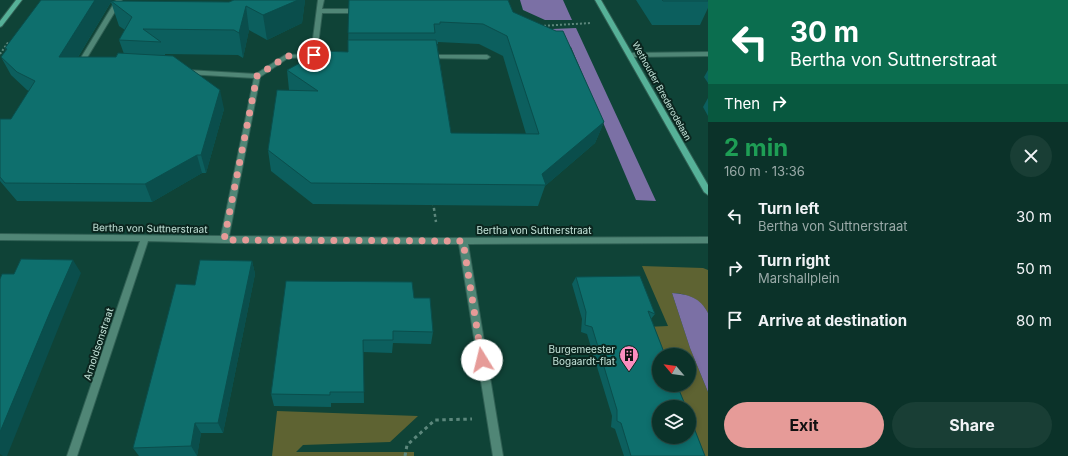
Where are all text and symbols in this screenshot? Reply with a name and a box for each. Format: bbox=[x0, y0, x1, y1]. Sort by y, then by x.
text: 30 m bbox=[790, 15, 859, 49]
icon: left bbox=[724, 16, 776, 68]
pin bbox=[297, 38, 331, 72]
street label: Wethouder Brederodelaan bbox=[630, 40, 694, 142]
icon: arrive bbox=[303, 44, 325, 66]
text: Bertha von Suttnerstraat bbox=[790, 49, 997, 70]
icon: right bbox=[768, 92, 790, 114]
text: Then bbox=[724, 94, 760, 113]
text: 2 min bbox=[724, 133, 788, 162]
button: close bbox=[1010, 135, 1052, 177]
text: 160 m · 13:36 bbox=[724, 163, 805, 179]
text: Turn left bbox=[758, 199, 819, 218]
icon: left bbox=[724, 205, 746, 227]
text: 30 m bbox=[1016, 207, 1052, 226]
text: Bertha von Suttnerstraat bbox=[758, 218, 908, 234]
street label: Bertha von Suttnerstraat bbox=[92, 221, 208, 235]
street label: Bertha von Suttnerstraat bbox=[477, 224, 592, 236]
text: Turn right bbox=[758, 251, 830, 270]
icon: right bbox=[724, 257, 746, 279]
text: 50 m bbox=[1016, 259, 1052, 278]
text: Marshallplein bbox=[758, 270, 840, 286]
street label: Arnoldsonstraat bbox=[81, 306, 116, 382]
icon: arrive bbox=[724, 309, 746, 331]
text: Arrive at destination bbox=[758, 311, 907, 330]
text: 80 m bbox=[1016, 311, 1052, 330]
position arrow bbox=[461, 339, 503, 381]
place label: Burgemeester Bogaardt-flat bbox=[549, 343, 616, 367]
building icon: Burgemeester Bogaardt-flat bbox=[618, 344, 640, 372]
north arrow bbox=[652, 348, 696, 392]
map controls bbox=[652, 348, 696, 444]
button: layers bbox=[652, 400, 696, 444]
button: Exit bbox=[724, 402, 884, 448]
button: Share bbox=[892, 402, 1052, 448]

